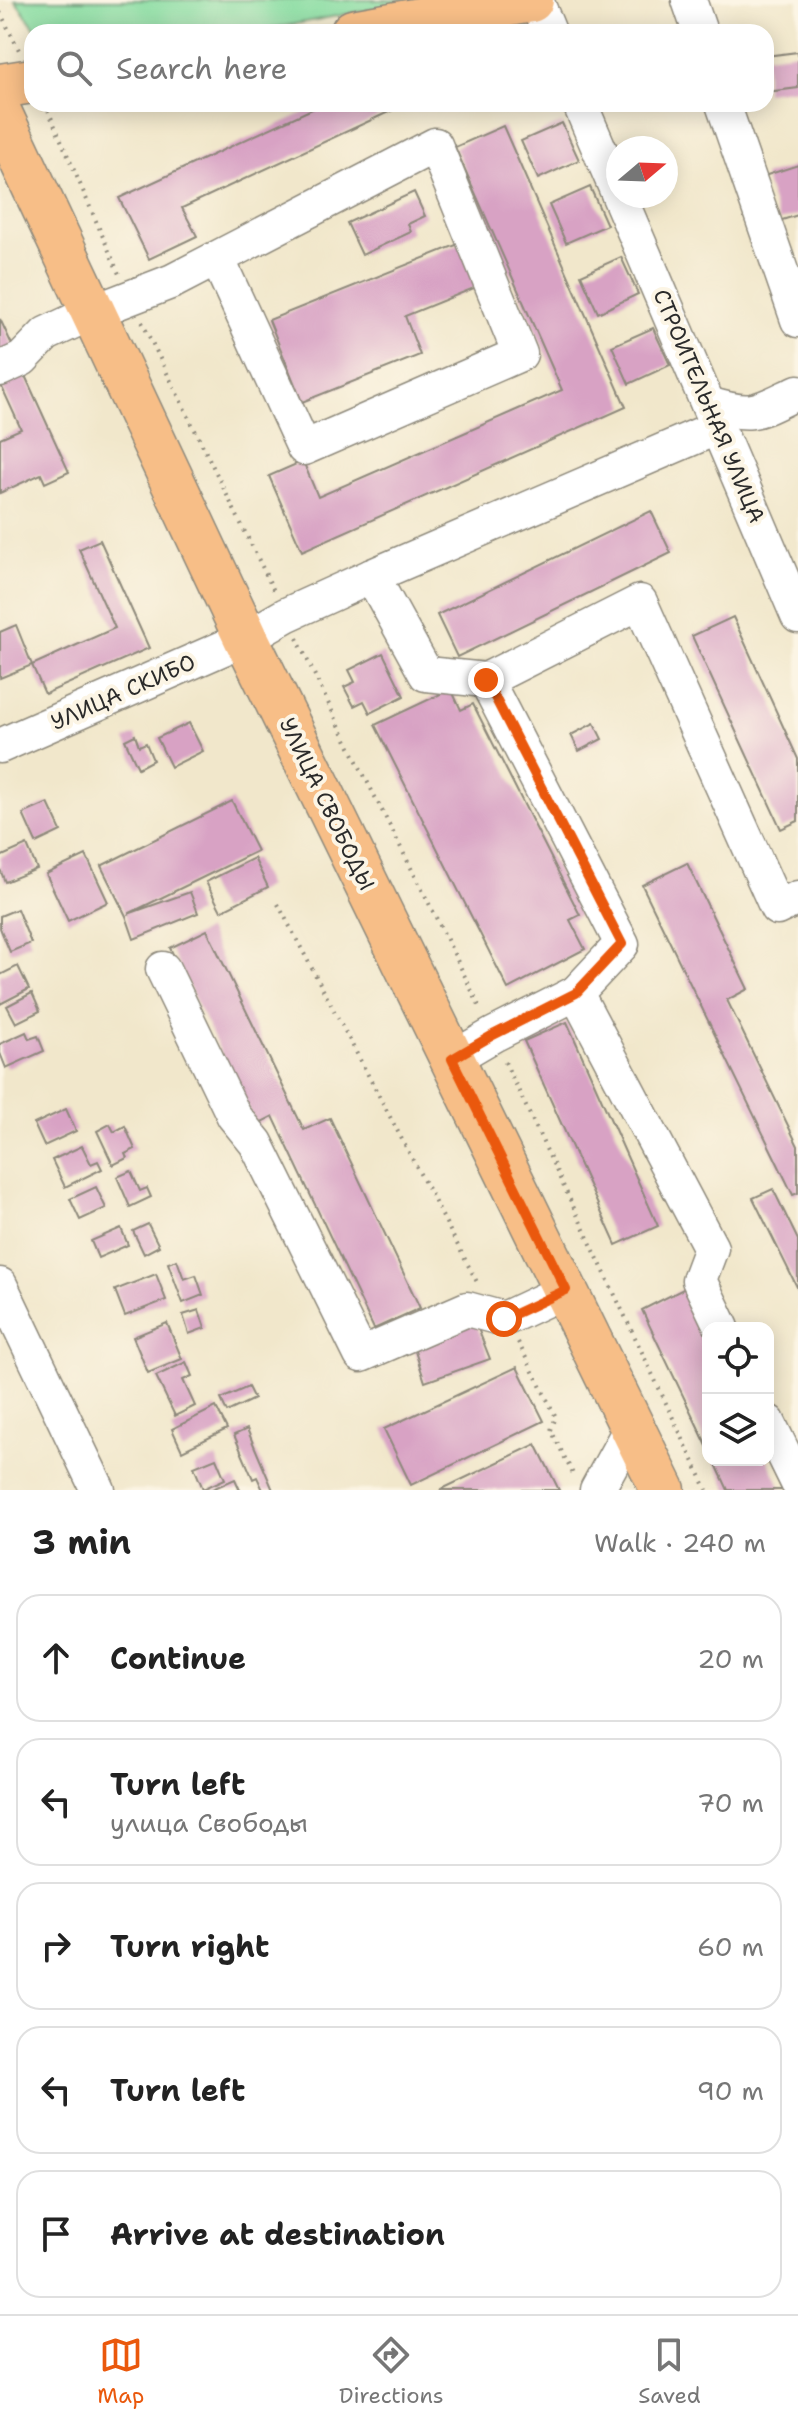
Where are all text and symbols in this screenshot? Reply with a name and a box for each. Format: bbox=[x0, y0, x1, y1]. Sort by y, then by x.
search box bbox=[24, 24, 774, 112]
icon: search bbox=[52, 46, 96, 90]
text: Search here bbox=[116, 48, 287, 89]
north arrow bbox=[606, 136, 678, 208]
street label: СТРОИТЕЛЬНАЯ УЛИЦА bbox=[647, 285, 771, 527]
street label: УЛИЦА СКИБО bbox=[46, 647, 200, 737]
route end bbox=[468, 662, 504, 698]
street label: УЛИЦА СВОБОДЫ bbox=[273, 713, 381, 895]
route start bbox=[486, 1301, 522, 1337]
map controls bbox=[702, 1322, 774, 1466]
button: locate bbox=[702, 1322, 774, 1394]
button: layers bbox=[702, 1394, 774, 1466]
text: 3 min bbox=[32, 1519, 131, 1565]
text: Walk · 240 m bbox=[594, 1525, 766, 1560]
icon: ahead bbox=[34, 1636, 78, 1680]
text: Continue bbox=[110, 1638, 246, 1679]
text: 20 m bbox=[697, 1641, 764, 1676]
text: Turn left bbox=[110, 1764, 245, 1805]
icon: left bbox=[34, 1780, 78, 1824]
text: 70 m bbox=[697, 1785, 764, 1820]
text: улица Свободы bbox=[110, 1805, 308, 1840]
icon: right bbox=[34, 1924, 78, 1968]
text: Turn right bbox=[110, 1926, 269, 1967]
text: 60 m bbox=[697, 1929, 764, 1964]
icon: left bbox=[34, 2068, 78, 2112]
text: Turn left bbox=[110, 2070, 245, 2111]
text: 90 m bbox=[697, 2073, 764, 2108]
icon: arrive bbox=[34, 2212, 78, 2256]
text: Arrive at destination bbox=[110, 2214, 445, 2255]
tab: Map bbox=[97, 2333, 144, 2410]
tab: Directions bbox=[339, 2333, 444, 2410]
tab: Saved bbox=[638, 2333, 701, 2410]

